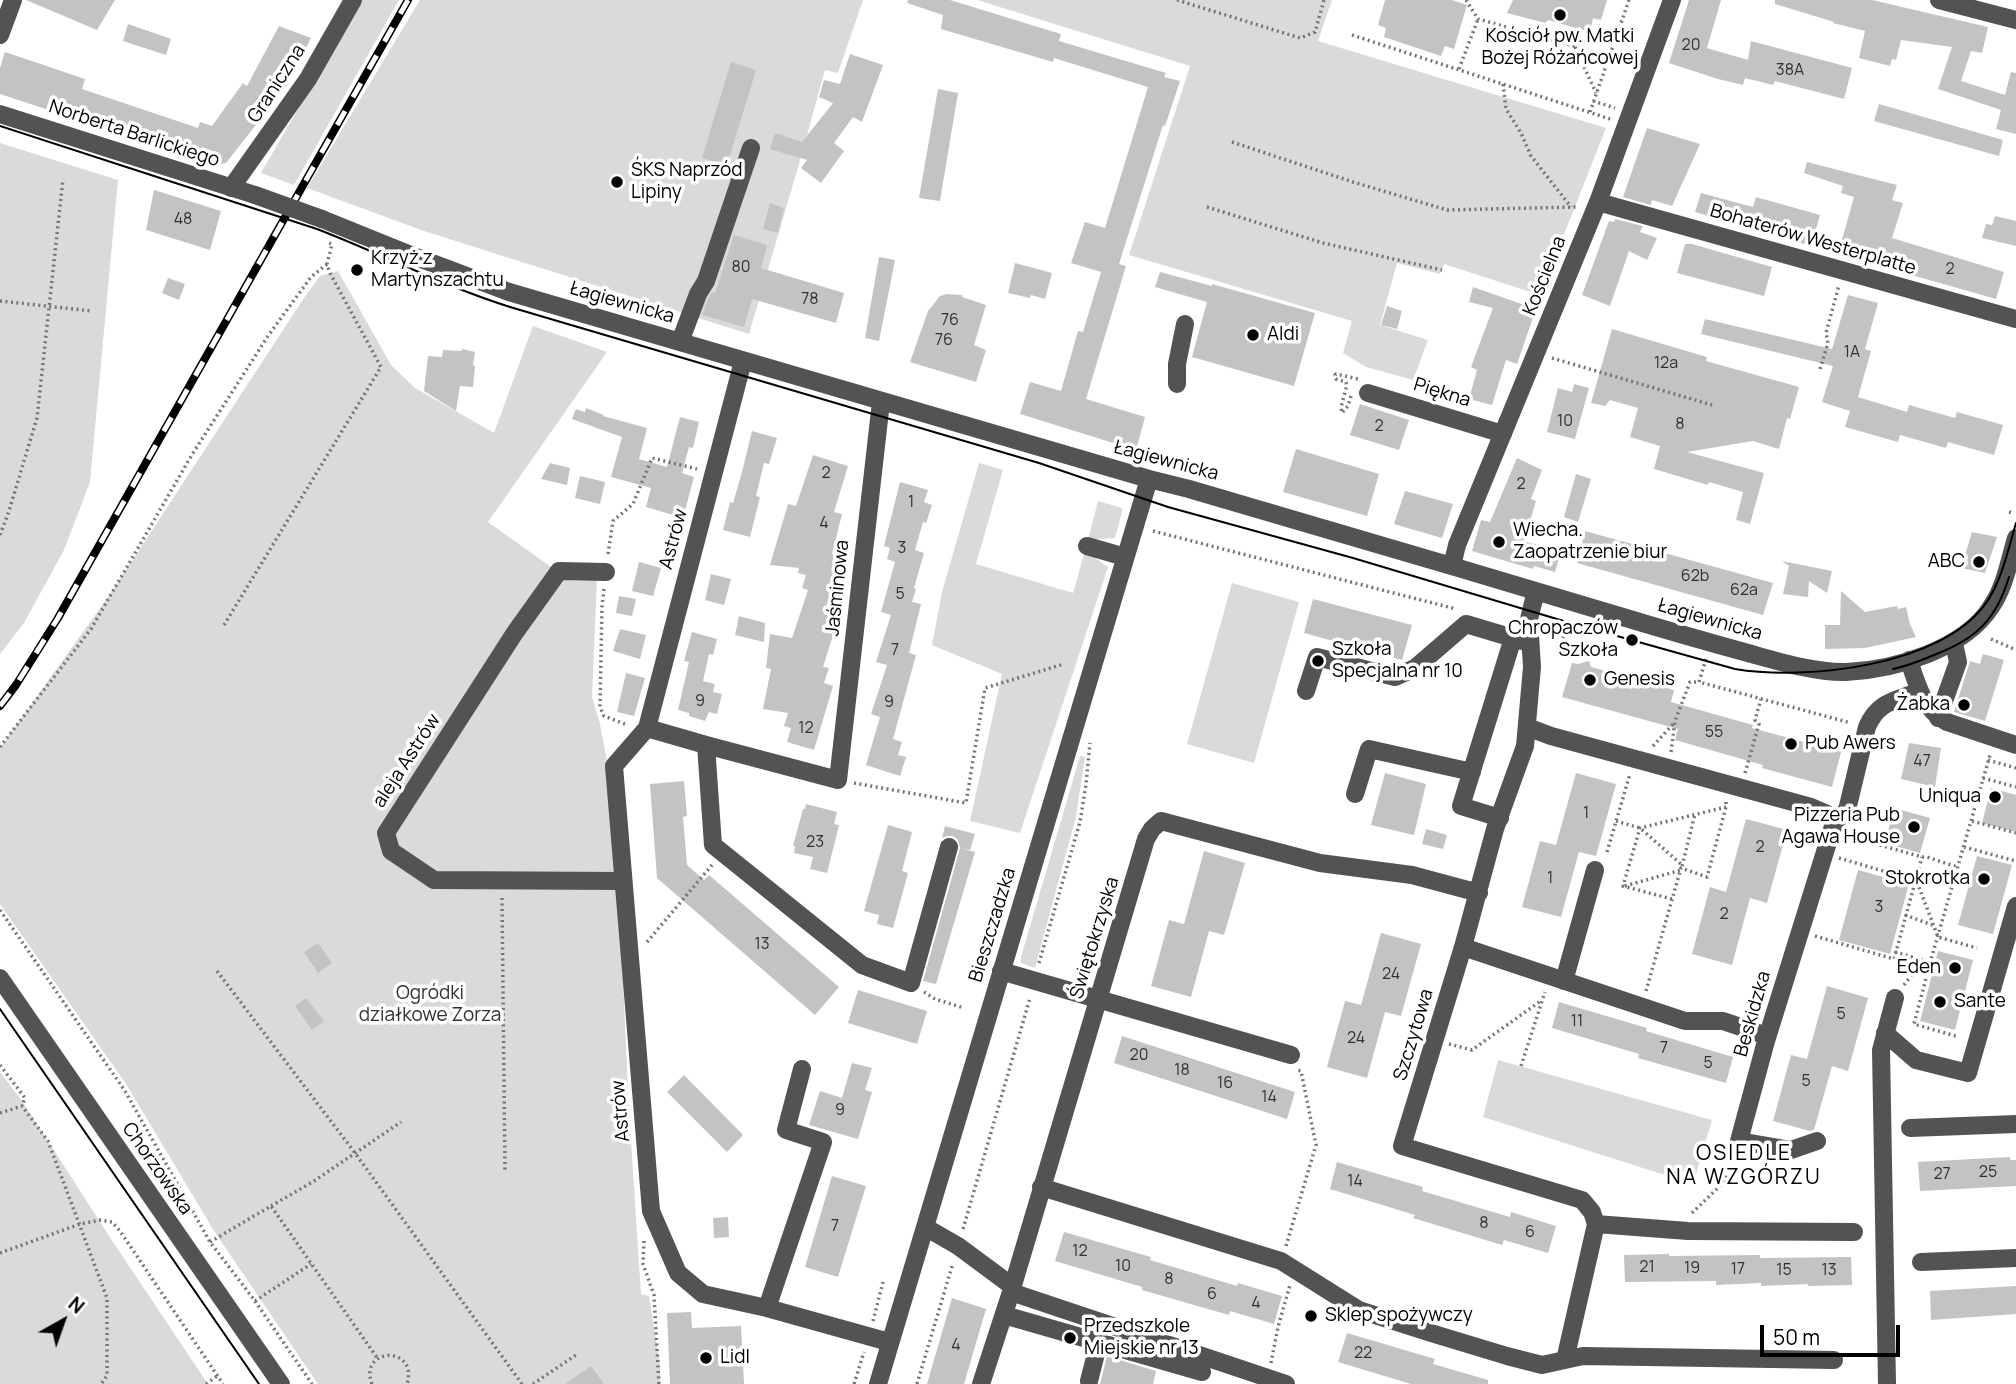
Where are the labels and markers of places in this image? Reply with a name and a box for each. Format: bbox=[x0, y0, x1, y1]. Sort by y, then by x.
marker: Kościół pw. Matki Bożej Różańcowej bbox=[1552, 7, 1568, 23]
place label: Kościół pw. Matki Bożej Różańcowej bbox=[1482, 26, 1638, 70]
place label: ŚKS Naprzód Lipiny bbox=[631, 160, 742, 204]
marker: ŚKS Naprzód Lipiny bbox=[609, 174, 625, 190]
place label: Krzyż z Martynszachtu bbox=[371, 248, 504, 292]
marker: Krzyż z Martynszachtu bbox=[349, 262, 365, 278]
place label: Aldi bbox=[1267, 324, 1299, 346]
marker: Aldi bbox=[1245, 327, 1261, 343]
place label: Wiecha. Zaopatrzenie biur bbox=[1513, 520, 1667, 564]
marker: Wiecha. Zaopatrzenie biur bbox=[1491, 534, 1507, 550]
place label: ABC bbox=[1928, 551, 1965, 573]
marker: ABC bbox=[1971, 554, 1987, 570]
place label: Chropaczów Szkoła bbox=[1508, 618, 1618, 662]
marker: Chropaczów Szkoła bbox=[1624, 632, 1640, 648]
place label: Szkoła Specjalna nr 10 bbox=[1332, 639, 1463, 683]
marker: Szkoła Specjalna nr 10 bbox=[1310, 653, 1326, 669]
place label: Genesis bbox=[1604, 669, 1675, 691]
marker: Genesis bbox=[1582, 672, 1598, 688]
place label: Żabka bbox=[1897, 694, 1950, 716]
marker: Żabka bbox=[1956, 697, 1972, 713]
place label: Pub Awers bbox=[1805, 733, 1896, 755]
marker: Pub Awers bbox=[1783, 736, 1799, 752]
place label: Uniqua bbox=[1919, 786, 1981, 808]
marker: Uniqua bbox=[1987, 789, 2003, 805]
place label: Pizzeria Pub Agawa House bbox=[1782, 805, 1900, 849]
marker: Pizzeria Pub Agawa House bbox=[1906, 819, 1922, 835]
place label: Stokrotka bbox=[1885, 868, 1970, 890]
marker: Stokrotka bbox=[1976, 871, 1992, 887]
place label: Eden bbox=[1897, 957, 1941, 979]
marker: Eden bbox=[1947, 960, 1963, 976]
place label: Sante bbox=[1954, 991, 2006, 1013]
marker: Sante bbox=[1932, 994, 1948, 1010]
place label: Sklep spożywczy bbox=[1325, 1305, 1473, 1327]
marker: Sklep spożywczy bbox=[1303, 1308, 1319, 1324]
place label: Przedszkole Miejskie nr 13 bbox=[1084, 1316, 1199, 1360]
marker: Przedszkole Miejskie nr 13 bbox=[1062, 1330, 1078, 1346]
place label: Lidl bbox=[720, 1347, 750, 1369]
marker: Lidl bbox=[698, 1350, 714, 1366]

